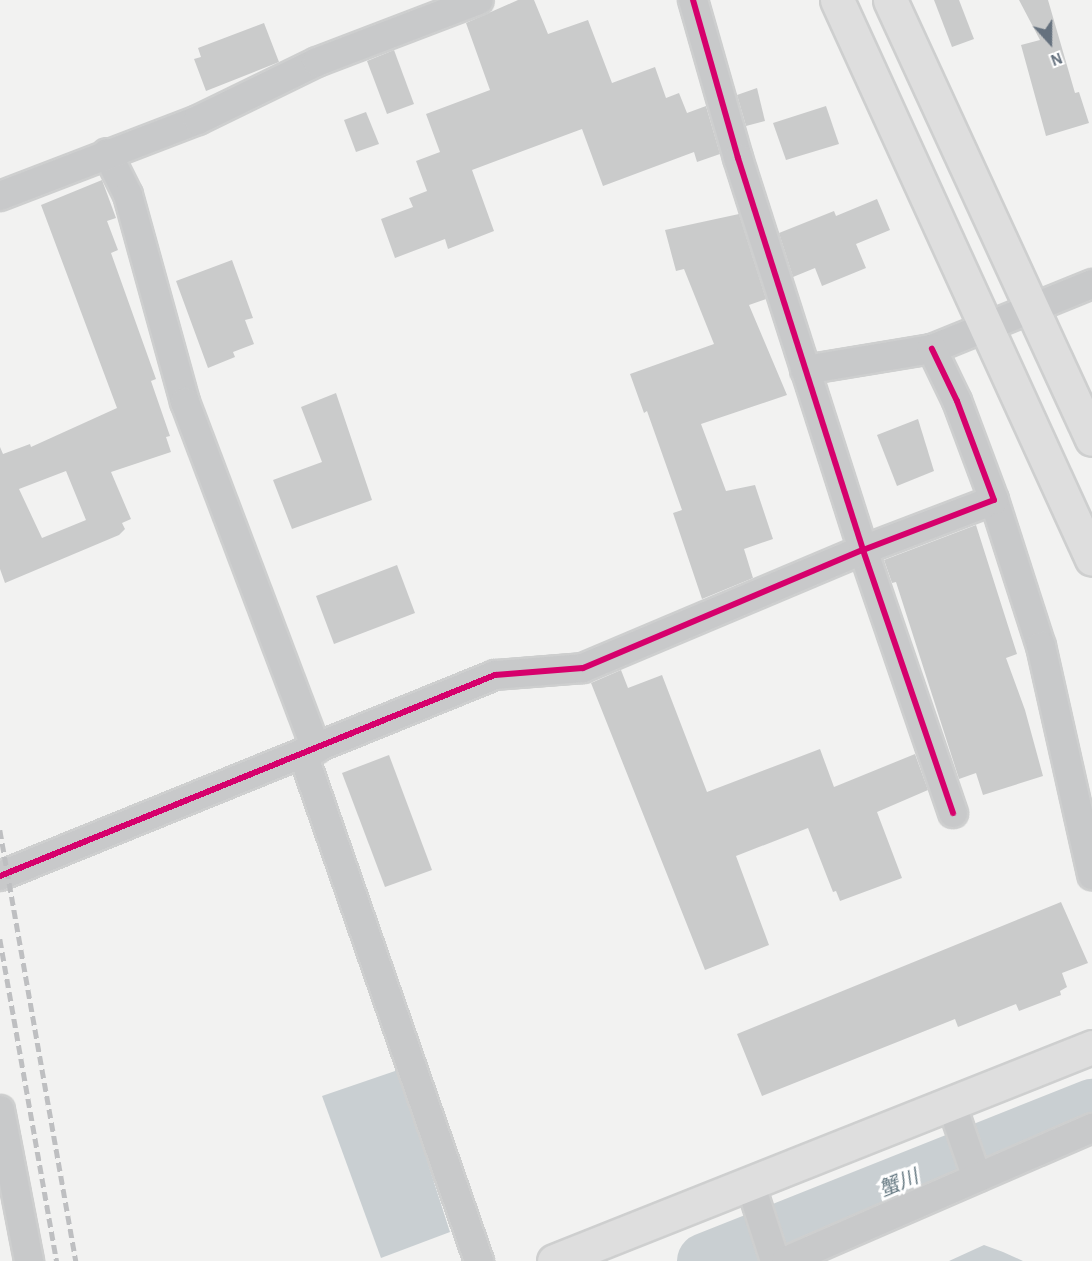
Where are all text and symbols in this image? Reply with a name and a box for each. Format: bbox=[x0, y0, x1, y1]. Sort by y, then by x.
north arrow bbox=[1020, 12, 1080, 72]
text: N bbox=[1048, 49, 1065, 68]
water label: 蟹川 bbox=[876, 1165, 922, 1203]

